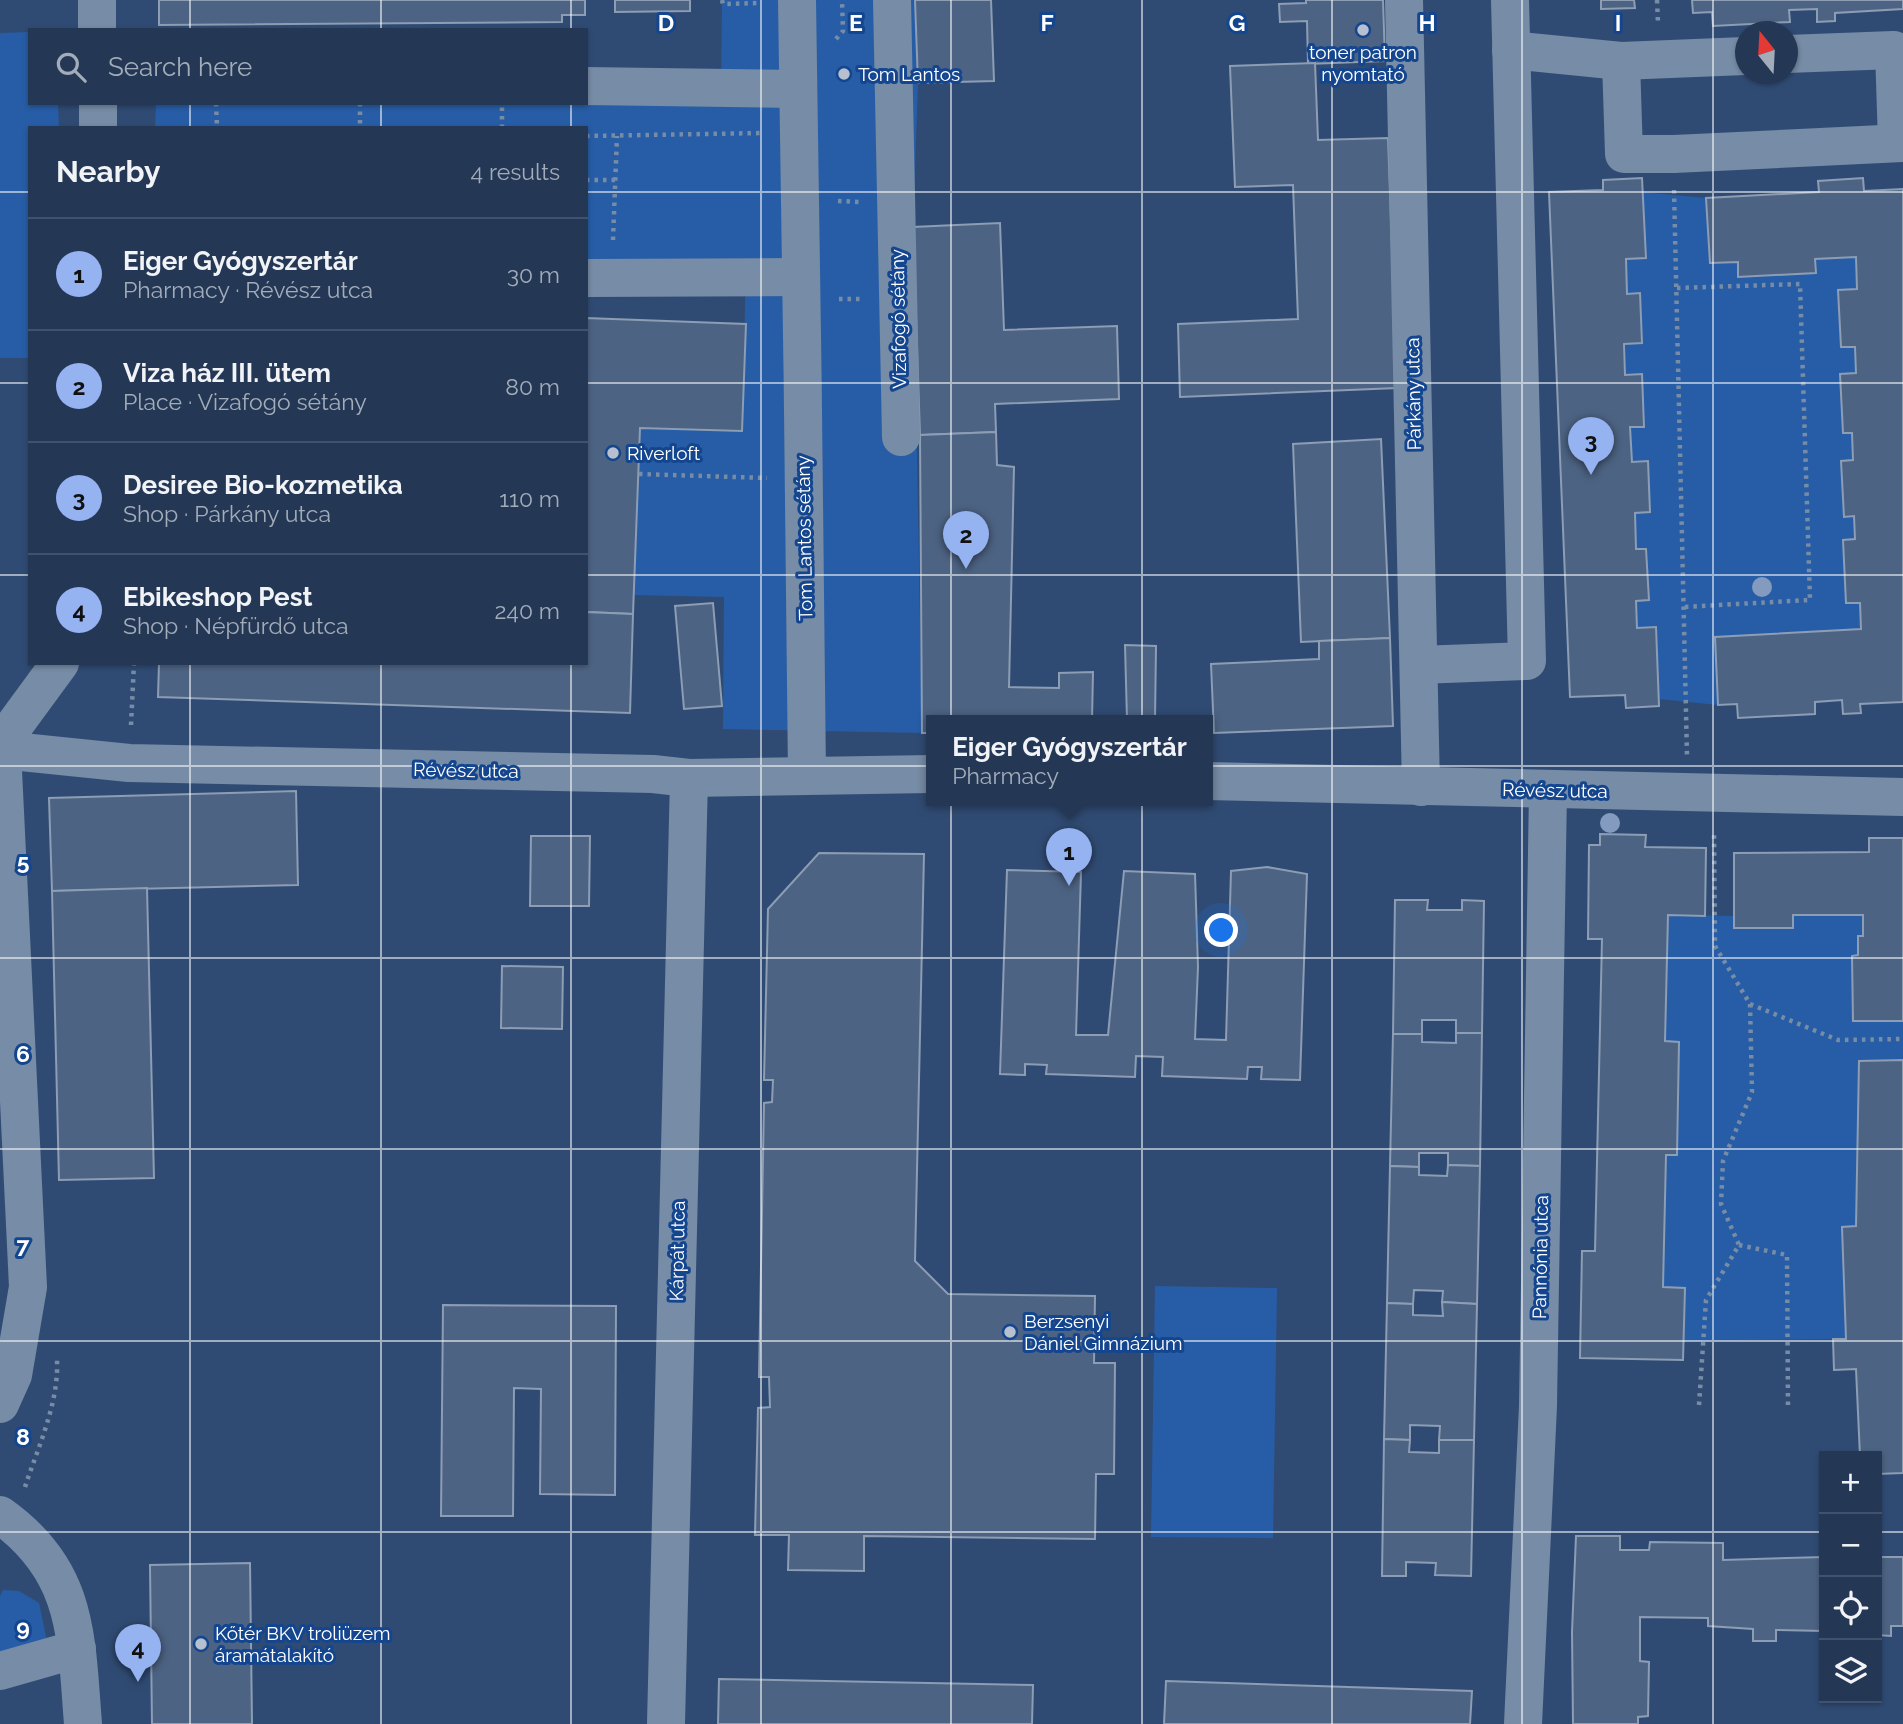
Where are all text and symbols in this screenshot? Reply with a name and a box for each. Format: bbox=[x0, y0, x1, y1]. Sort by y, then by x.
text: D bbox=[658, 9, 674, 36]
text: E bbox=[849, 9, 863, 36]
text: F bbox=[1040, 9, 1054, 36]
text: G bbox=[1229, 9, 1245, 36]
text: H bbox=[1418, 9, 1436, 36]
text: I bbox=[1615, 9, 1621, 36]
north arrow bbox=[1735, 21, 1798, 84]
marker: toner patron nyomtató bbox=[1355, 22, 1371, 38]
search box bbox=[28, 28, 588, 105]
place label: toner patron nyomtató bbox=[1309, 41, 1417, 85]
icon: search bbox=[52, 48, 90, 86]
text: Search here bbox=[108, 52, 252, 82]
place label: Tom Lantos bbox=[858, 63, 960, 85]
marker: Tom Lantos bbox=[836, 66, 852, 82]
text: Nearby bbox=[56, 154, 160, 189]
text: 4 results bbox=[471, 158, 560, 185]
text: Eiger Gyógyszertár bbox=[123, 246, 358, 276]
street label: Vizafogó sétány bbox=[886, 249, 910, 389]
text: 1 bbox=[73, 261, 85, 288]
text: 30 m bbox=[507, 261, 560, 288]
text: Pharmacy · Révész utca bbox=[123, 276, 373, 303]
street label: Párkány utca bbox=[1401, 337, 1425, 451]
text: Viza ház III. ütem bbox=[123, 358, 331, 388]
text: 2 bbox=[73, 373, 85, 400]
text: 80 m bbox=[505, 373, 560, 400]
text: Place · Vizafogó sétány bbox=[123, 388, 367, 415]
pin: 3 bbox=[1568, 417, 1614, 475]
place label: Riverloft bbox=[627, 442, 701, 464]
marker: Riverloft bbox=[605, 445, 621, 461]
street label: Tom Lantos sétány bbox=[792, 455, 816, 621]
text: Desiree Bio-kozmetika bbox=[123, 470, 403, 500]
text: 3 bbox=[73, 485, 85, 512]
text: 110 m bbox=[499, 485, 560, 512]
text: Shop · Párkány utca bbox=[123, 500, 331, 527]
pin: 2 bbox=[943, 511, 989, 569]
text: Ebikeshop Pest bbox=[123, 582, 312, 612]
text: 4 bbox=[72, 597, 86, 624]
text: 240 m bbox=[494, 597, 560, 624]
text: Shop · Népfürdő utca bbox=[123, 612, 349, 639]
popup bbox=[926, 715, 1213, 806]
text: Eiger Gyógyszertár bbox=[952, 732, 1187, 762]
street label: Révész utca bbox=[413, 758, 519, 782]
text: Pharmacy bbox=[952, 762, 1059, 789]
street label: Révész utca bbox=[1502, 778, 1608, 802]
pin: 1 bbox=[1046, 828, 1092, 886]
text: 5 bbox=[17, 848, 30, 875]
your location bbox=[1204, 913, 1238, 947]
text: 6 bbox=[16, 1040, 30, 1067]
street label: Pannónia utca bbox=[1528, 1195, 1552, 1319]
street label: Kárpát utca bbox=[665, 1200, 689, 1302]
text: 7 bbox=[17, 1231, 30, 1258]
place label: Berzsenyi Dániel Gimnázium bbox=[1024, 1310, 1183, 1354]
marker: Berzsenyi Dániel Gimnázium bbox=[1002, 1324, 1018, 1340]
text: 8 bbox=[16, 1423, 30, 1450]
map controls bbox=[1819, 1451, 1882, 1703]
button: + bbox=[1819, 1451, 1882, 1514]
button: − bbox=[1819, 1514, 1882, 1577]
button: locate bbox=[1819, 1577, 1882, 1640]
text: 9 bbox=[16, 1614, 30, 1641]
place label: Kőtér BKV troliüzem áramátalakító bbox=[215, 1622, 391, 1666]
pin: 4 bbox=[115, 1624, 161, 1682]
marker: Kőtér BKV troliüzem áramátalakító bbox=[193, 1636, 209, 1652]
button: layers bbox=[1819, 1640, 1882, 1703]

